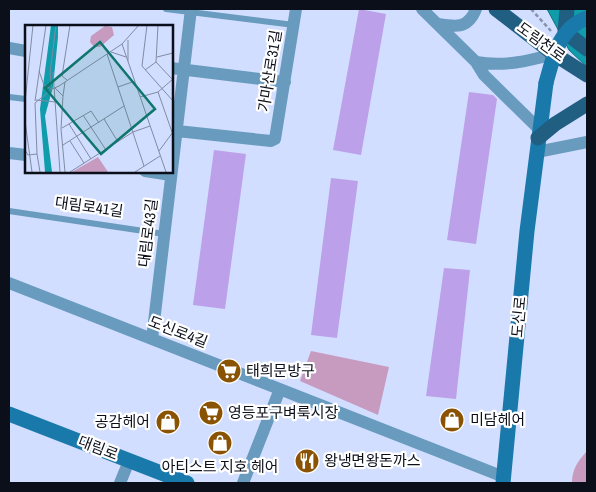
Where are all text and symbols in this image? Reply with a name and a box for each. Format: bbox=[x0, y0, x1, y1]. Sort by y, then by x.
street label: 도림천로 bbox=[513, 17, 570, 66]
inset map bbox=[25, 25, 172, 172]
street label: 가마산로31길 bbox=[253, 28, 286, 113]
street label: 대림로41길 bbox=[53, 191, 125, 222]
street label: 대림로43길 bbox=[133, 197, 162, 268]
street label: 도신로 bbox=[506, 295, 531, 338]
street label: 도신로4길 bbox=[145, 311, 211, 352]
supermarket icon: 태희문방구 bbox=[216, 358, 242, 384]
place label: 태희문방구 bbox=[246, 360, 315, 381]
supermarket icon: 영등포구벼룩시장 bbox=[198, 400, 224, 426]
place label: 영등포구벼룩시장 bbox=[228, 402, 339, 423]
shop icon: 미담헤어 bbox=[439, 407, 465, 433]
shop icon: 공감헤어 bbox=[155, 409, 181, 435]
place label: 미담헤어 bbox=[470, 409, 525, 430]
place label: 공감헤어 bbox=[95, 411, 150, 432]
street label: 대림로 bbox=[75, 430, 121, 465]
shop icon: 아티스트 지호 헤어 bbox=[207, 430, 233, 456]
restaurant icon: 왕냉면왕돈까스 bbox=[294, 448, 320, 474]
place label: 왕냉면왕돈까스 bbox=[324, 450, 421, 471]
place label: 아티스트 지호 헤어 bbox=[161, 456, 279, 477]

